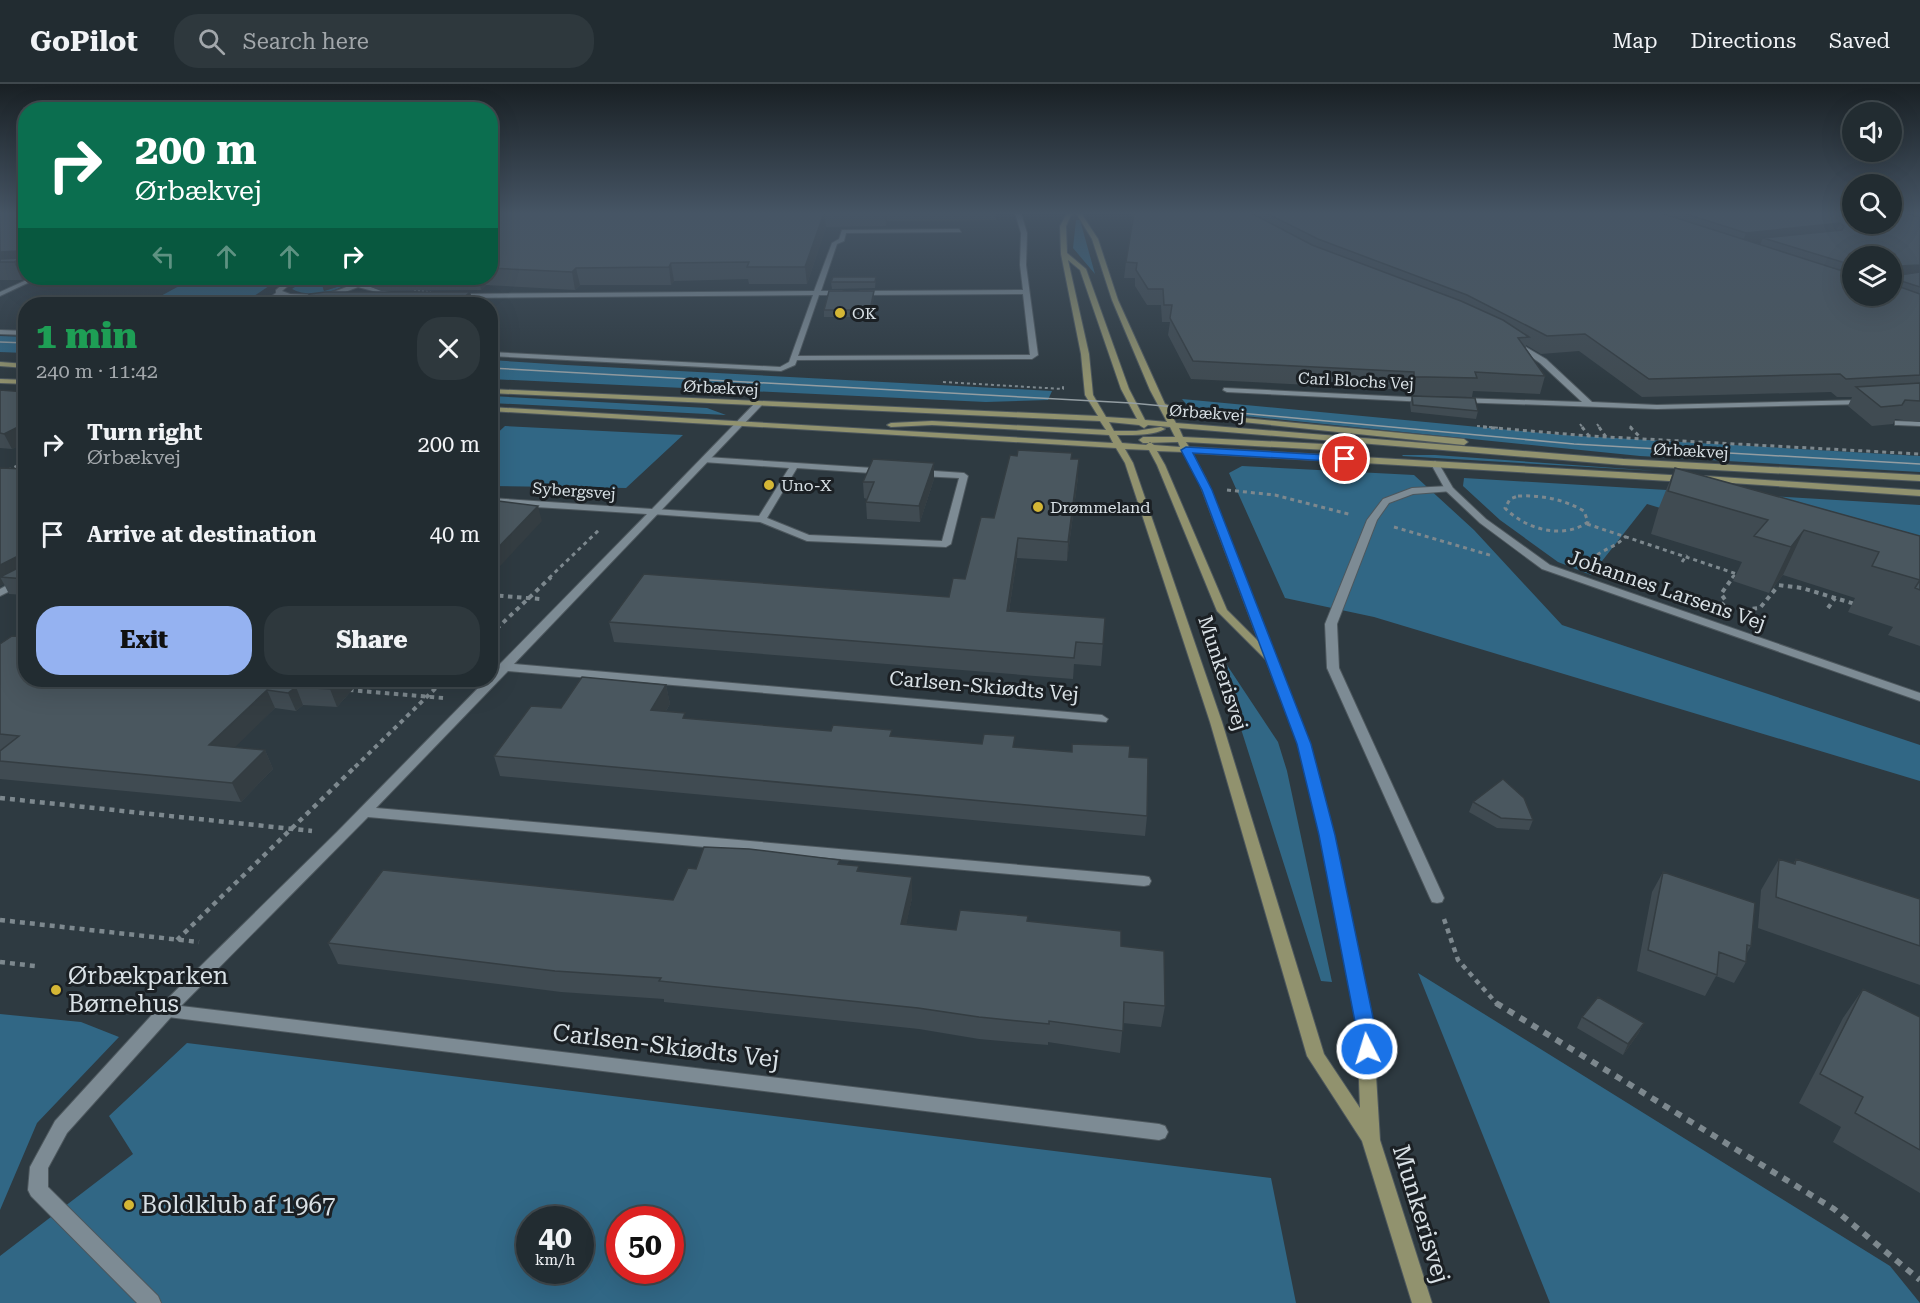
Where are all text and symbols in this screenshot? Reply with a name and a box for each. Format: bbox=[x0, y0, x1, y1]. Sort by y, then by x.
search box bbox=[174, 14, 594, 68]
text: GoPilot bbox=[30, 25, 138, 58]
icon: search bbox=[195, 25, 228, 58]
text: Search here bbox=[243, 29, 369, 54]
text: Map bbox=[1613, 29, 1657, 53]
text: Directions bbox=[1690, 29, 1796, 53]
text: Saved bbox=[1829, 29, 1890, 53]
map controls bbox=[1842, 102, 1902, 306]
button: sound bbox=[1842, 102, 1902, 162]
text: 200 m bbox=[135, 125, 257, 174]
icon: right bbox=[36, 126, 114, 204]
button: search bbox=[1842, 174, 1902, 234]
text: Ørbækvej bbox=[135, 175, 262, 207]
icon: left bbox=[147, 240, 180, 273]
icon: ahead bbox=[210, 240, 243, 273]
icon: ahead bbox=[273, 240, 306, 273]
icon: right bbox=[336, 240, 369, 273]
button: layers bbox=[1842, 246, 1902, 306]
place label: OK bbox=[852, 304, 877, 323]
marker: OK bbox=[833, 306, 847, 320]
text: 1 min bbox=[36, 315, 137, 357]
button: close bbox=[417, 317, 480, 380]
text: 240 m · 11:42 bbox=[36, 359, 158, 383]
street label: Carl Blochs Vej bbox=[1298, 368, 1414, 394]
street label: Ørbækvej bbox=[683, 377, 759, 399]
street label: Ørbækvej bbox=[1169, 401, 1245, 425]
text: Turn right bbox=[87, 420, 202, 445]
icon: right bbox=[36, 428, 69, 461]
text: 200 m bbox=[417, 432, 480, 457]
pin bbox=[1319, 433, 1370, 484]
street label: Ørbækvej bbox=[1653, 440, 1729, 462]
icon: arrive bbox=[1328, 442, 1361, 475]
text: Ørbækvej bbox=[87, 445, 181, 469]
place label: Uno-X bbox=[781, 476, 832, 495]
marker: Uno-X bbox=[762, 478, 776, 492]
street label: Sybergsvej bbox=[532, 479, 616, 503]
place label: Drømmeland bbox=[1050, 498, 1151, 517]
marker: Drømmeland bbox=[1031, 500, 1045, 514]
icon: arrive bbox=[36, 518, 69, 551]
text: Arrive at destination bbox=[87, 522, 316, 547]
text: 40 m bbox=[430, 522, 480, 547]
street label: Johannes Larsens Vej bbox=[1565, 545, 1769, 635]
button: Exit bbox=[36, 606, 252, 675]
button: Share bbox=[264, 606, 480, 675]
street label: Munkerisvej bbox=[1193, 613, 1253, 733]
street label: Carlsen-Skiødts Vej bbox=[888, 666, 1080, 706]
place label: Ørbækparken Børnehus bbox=[68, 962, 228, 1018]
marker: Ørbækparken Børnehus bbox=[49, 983, 63, 997]
position arrow bbox=[1335, 1017, 1399, 1081]
street label: Carlsen-Skiødts Vej bbox=[551, 1018, 781, 1074]
street label: Munkerisvej bbox=[1387, 1141, 1455, 1287]
place label: Boldklub af 1967 bbox=[141, 1191, 335, 1219]
marker: Boldklub af 1967 bbox=[122, 1198, 136, 1212]
speed limit sign: 50 bbox=[606, 1206, 684, 1284]
text: 40 bbox=[538, 1220, 572, 1255]
text: km/h bbox=[535, 1251, 575, 1269]

